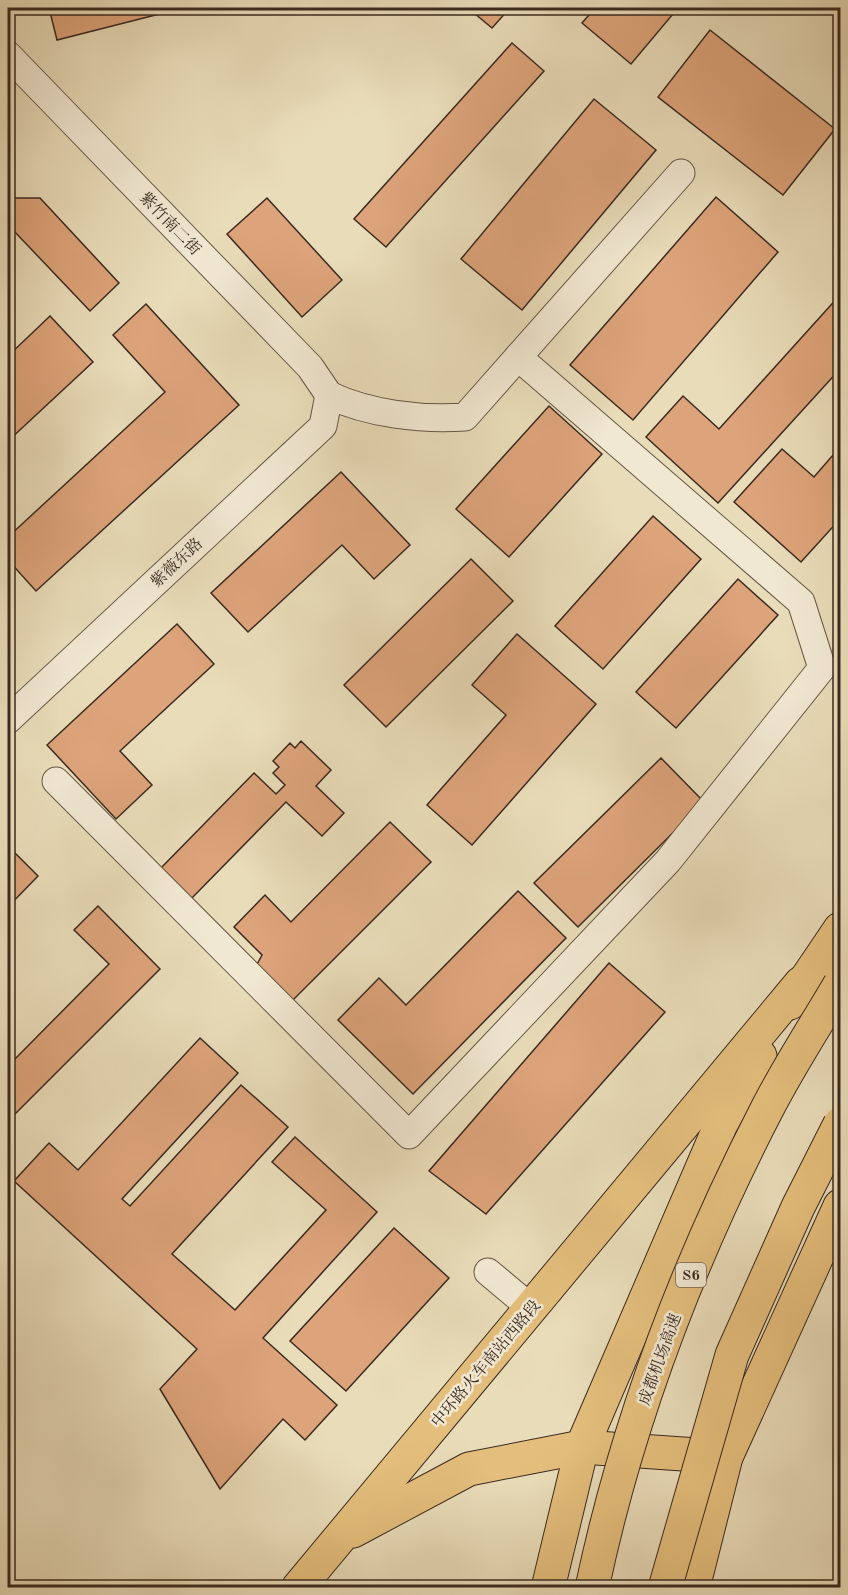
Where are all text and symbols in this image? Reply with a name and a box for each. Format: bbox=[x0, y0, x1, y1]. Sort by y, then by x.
street label: 紫竹南二街 bbox=[136, 189, 205, 259]
street label: 紫薇东路 bbox=[147, 534, 206, 591]
road number: S6 bbox=[676, 1263, 706, 1287]
street label: 中环路火车南站西路段 bbox=[427, 1297, 544, 1431]
street label: 成都机场高速 bbox=[635, 1311, 685, 1408]

